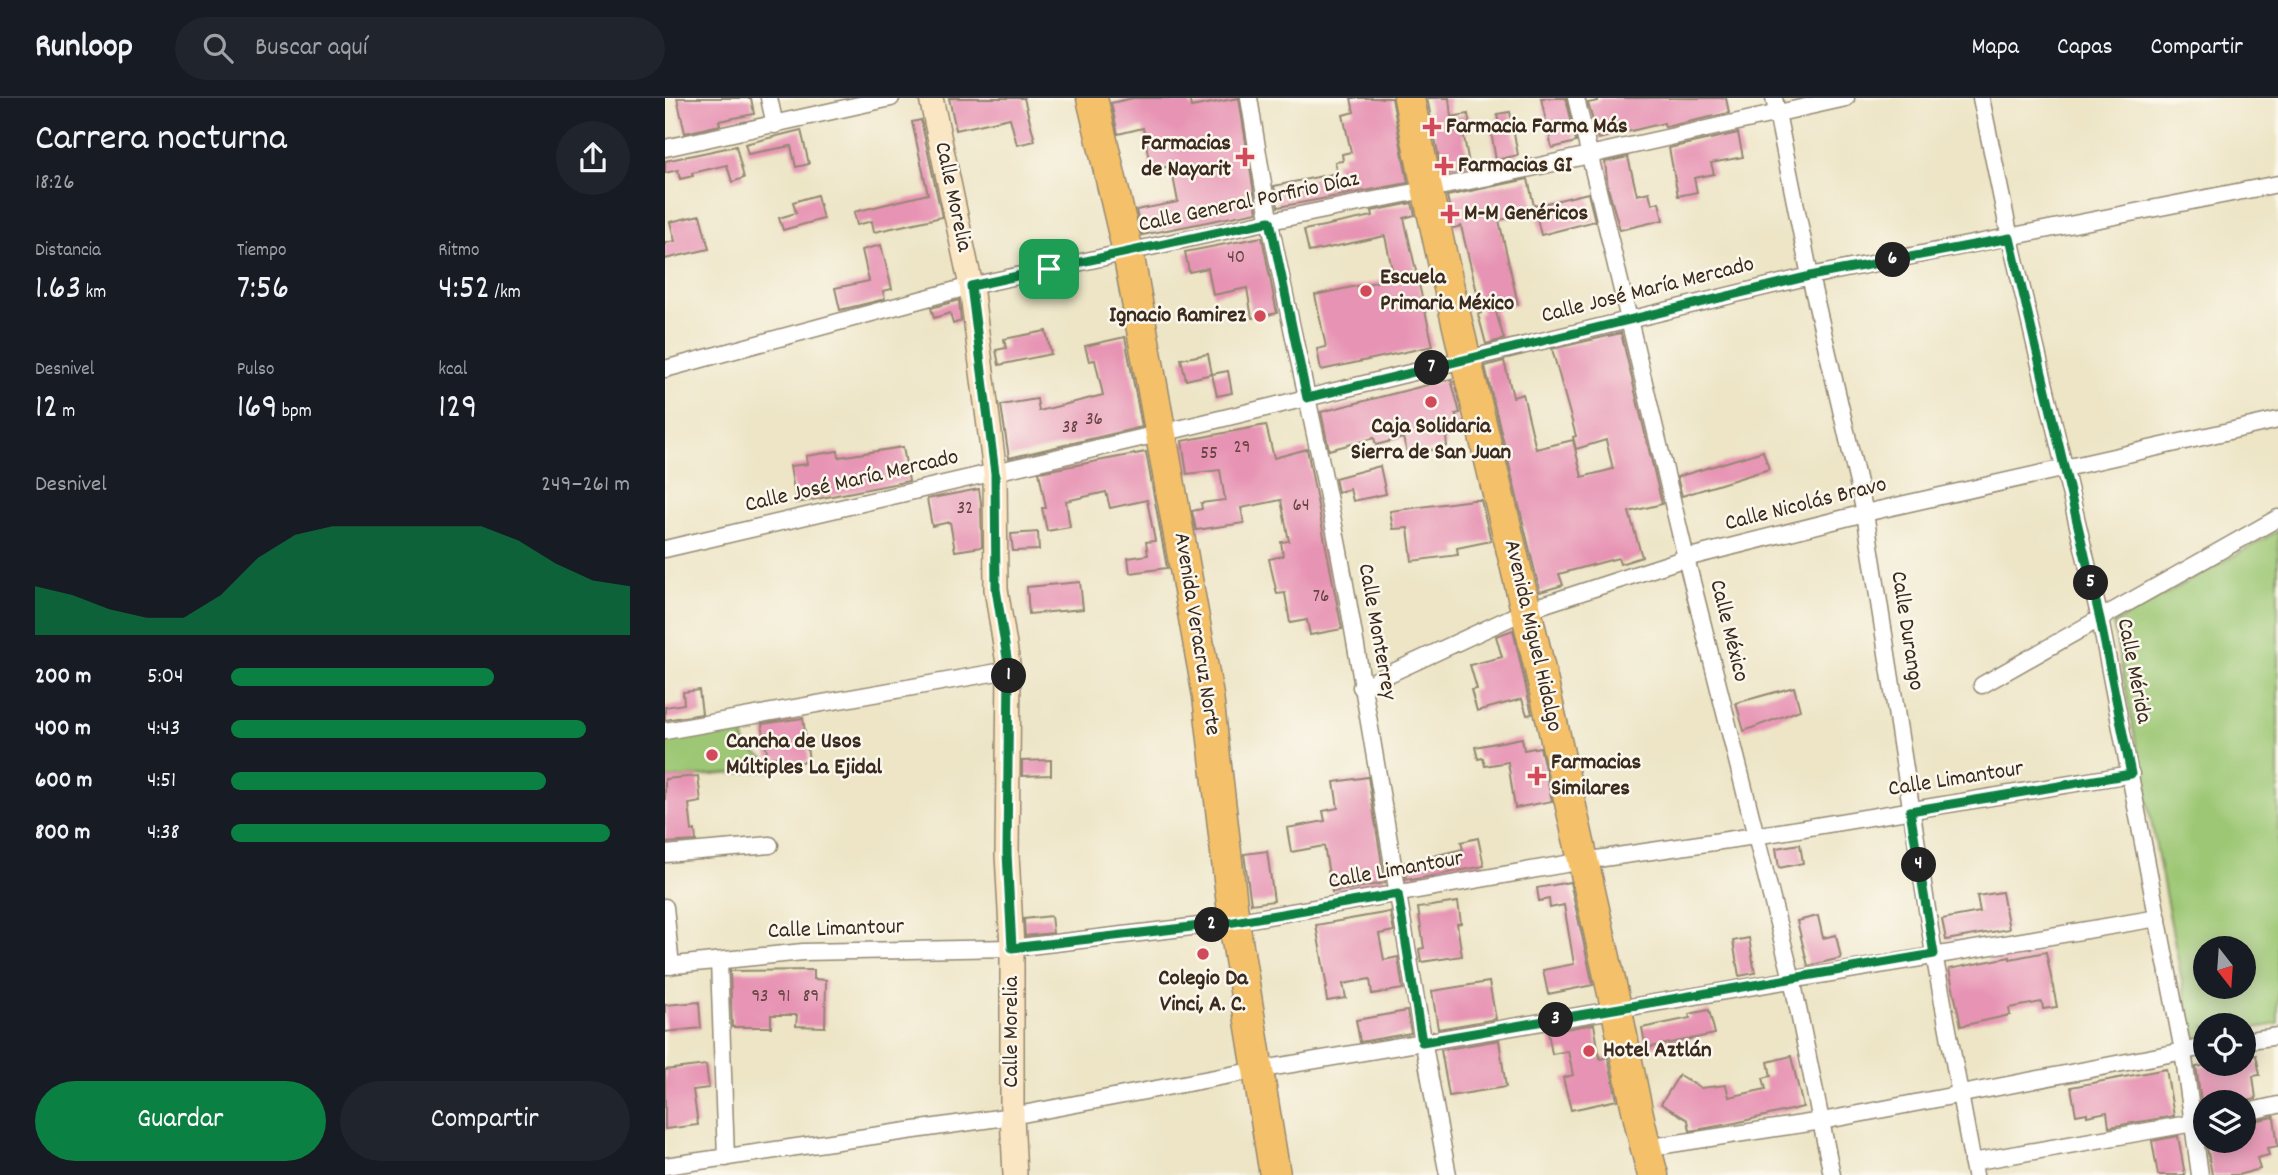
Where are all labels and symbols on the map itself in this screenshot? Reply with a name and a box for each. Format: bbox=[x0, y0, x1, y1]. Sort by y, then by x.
place label: Farmacia Farma Más bbox=[1446, 111, 1628, 144]
marker: Farmacia Farma Más bbox=[1424, 119, 1440, 135]
place label: Farmacias de Nayarit bbox=[1141, 128, 1232, 187]
street label: Calle Morelia bbox=[924, 139, 980, 256]
marker: Farmacias de Nayarit bbox=[1237, 149, 1253, 165]
place label: Farmacias GI bbox=[1458, 150, 1573, 183]
marker: Farmacias GI bbox=[1436, 158, 1452, 174]
street label: Calle General Porfirio Díaz bbox=[1136, 163, 1363, 243]
place label: M-M Genéricos bbox=[1464, 198, 1589, 231]
marker: M-M Genéricos bbox=[1442, 206, 1458, 222]
pin bbox=[1019, 239, 1079, 299]
pin: 6 bbox=[1875, 242, 1911, 278]
house number: 40 bbox=[1227, 245, 1245, 272]
street label: Calle José María Mercado bbox=[1538, 249, 1758, 333]
place label: Escuela Primaria México bbox=[1380, 262, 1514, 321]
marker: Escuela Primaria México bbox=[1358, 283, 1374, 299]
place label: Ignacio Ramirez bbox=[1109, 300, 1246, 333]
marker: Ignacio Ramirez bbox=[1252, 308, 1268, 324]
pin: 7 bbox=[1415, 350, 1449, 386]
marker: Caja Solidaria Sierra de San Juan bbox=[1423, 394, 1439, 410]
house number: 36 bbox=[1085, 407, 1103, 434]
place label: Caja Solidaria Sierra de San Juan bbox=[1351, 411, 1512, 470]
house number: 38 bbox=[1062, 415, 1078, 442]
house number: 29 bbox=[1233, 435, 1251, 462]
street label: Calle José María Mercado bbox=[742, 441, 962, 523]
house number: 55 bbox=[1200, 441, 1218, 468]
street label: Calle Nicolás Bravo bbox=[1722, 469, 1890, 541]
house number: 64 bbox=[1292, 493, 1310, 520]
house number: 32 bbox=[957, 496, 973, 523]
street label: Avenida Veracruz Norte bbox=[1164, 530, 1228, 738]
street label: Avenida Miguel Hidalgo bbox=[1494, 537, 1570, 735]
street label: Calle Monterrey bbox=[1348, 561, 1404, 703]
pin: 5 bbox=[2073, 566, 2109, 601]
street label: Calle Durango bbox=[1880, 569, 1932, 693]
street label: Calle México bbox=[1699, 576, 1757, 686]
house number: 76 bbox=[1313, 584, 1329, 611]
street label: Calle Mérida bbox=[2107, 616, 2160, 727]
pin: 1 bbox=[991, 658, 1027, 694]
place label: Cancha de Usos Múltiples La Ejidal bbox=[726, 726, 882, 785]
marker: Cancha de Usos Múltiples La Ejidal bbox=[704, 747, 720, 763]
place label: Farmacias Similares bbox=[1551, 747, 1641, 806]
street label: Calle Limantour bbox=[1886, 753, 2026, 807]
marker: Farmacias Similares bbox=[1529, 768, 1545, 784]
street label: Calle Limantour bbox=[1326, 843, 1467, 899]
pin: 4 bbox=[1901, 848, 1937, 882]
pin: 2 bbox=[1195, 908, 1229, 942]
street label: Calle Limantour bbox=[767, 911, 905, 949]
north arrow bbox=[2193, 936, 2256, 999]
marker: Colegio Da Vinci, A. C. bbox=[1195, 946, 1211, 962]
place label: Colegio Da Vinci, A. C. bbox=[1158, 963, 1249, 1022]
street label: Calle Morelia bbox=[996, 975, 1029, 1088]
house number: 93 bbox=[751, 984, 769, 1011]
house number: 91 bbox=[778, 984, 790, 1011]
house number: 89 bbox=[803, 984, 819, 1011]
pin: 3 bbox=[1539, 1002, 1573, 1038]
place label: Hotel Aztlán bbox=[1603, 1035, 1712, 1068]
marker: Hotel Aztlán bbox=[1581, 1043, 1597, 1059]

